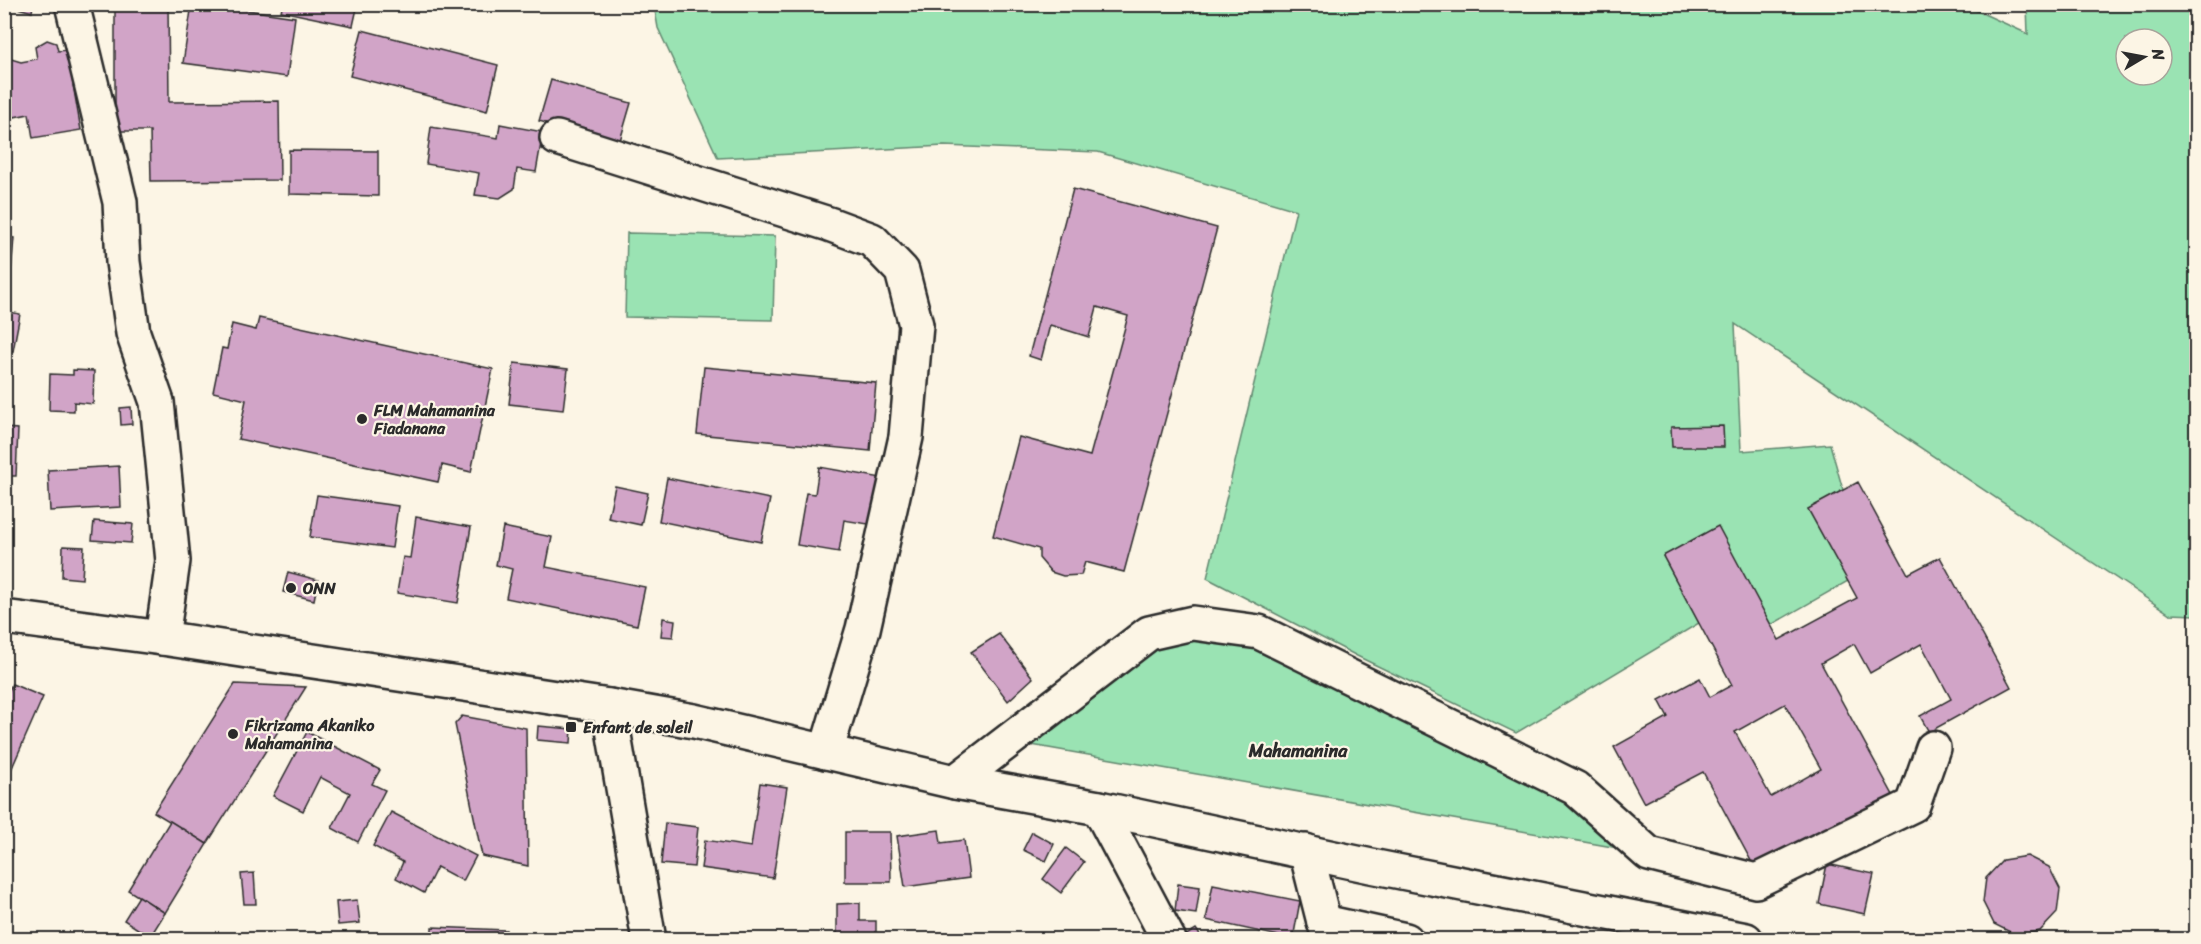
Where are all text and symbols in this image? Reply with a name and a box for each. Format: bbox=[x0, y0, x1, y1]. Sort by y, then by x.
north arrow bbox=[2114, 27, 2174, 87]
text: N bbox=[2143, 46, 2174, 63]
place label: FLM Mahamanina Fiadanana bbox=[373, 396, 496, 443]
marker: FLM Mahamanina Fiadanana bbox=[355, 412, 369, 426]
place label: ONN bbox=[302, 574, 336, 603]
marker: ONN bbox=[284, 581, 298, 595]
place label: Fikrizama Akaniko Mahamanina bbox=[244, 711, 375, 758]
place label: Enfant de soleil bbox=[583, 713, 694, 742]
marker: Enfant de soleil bbox=[564, 720, 578, 734]
marker: Fikrizama Akaniko Mahamanina bbox=[226, 727, 240, 741]
district label: Mahamanina bbox=[1248, 735, 1348, 767]

